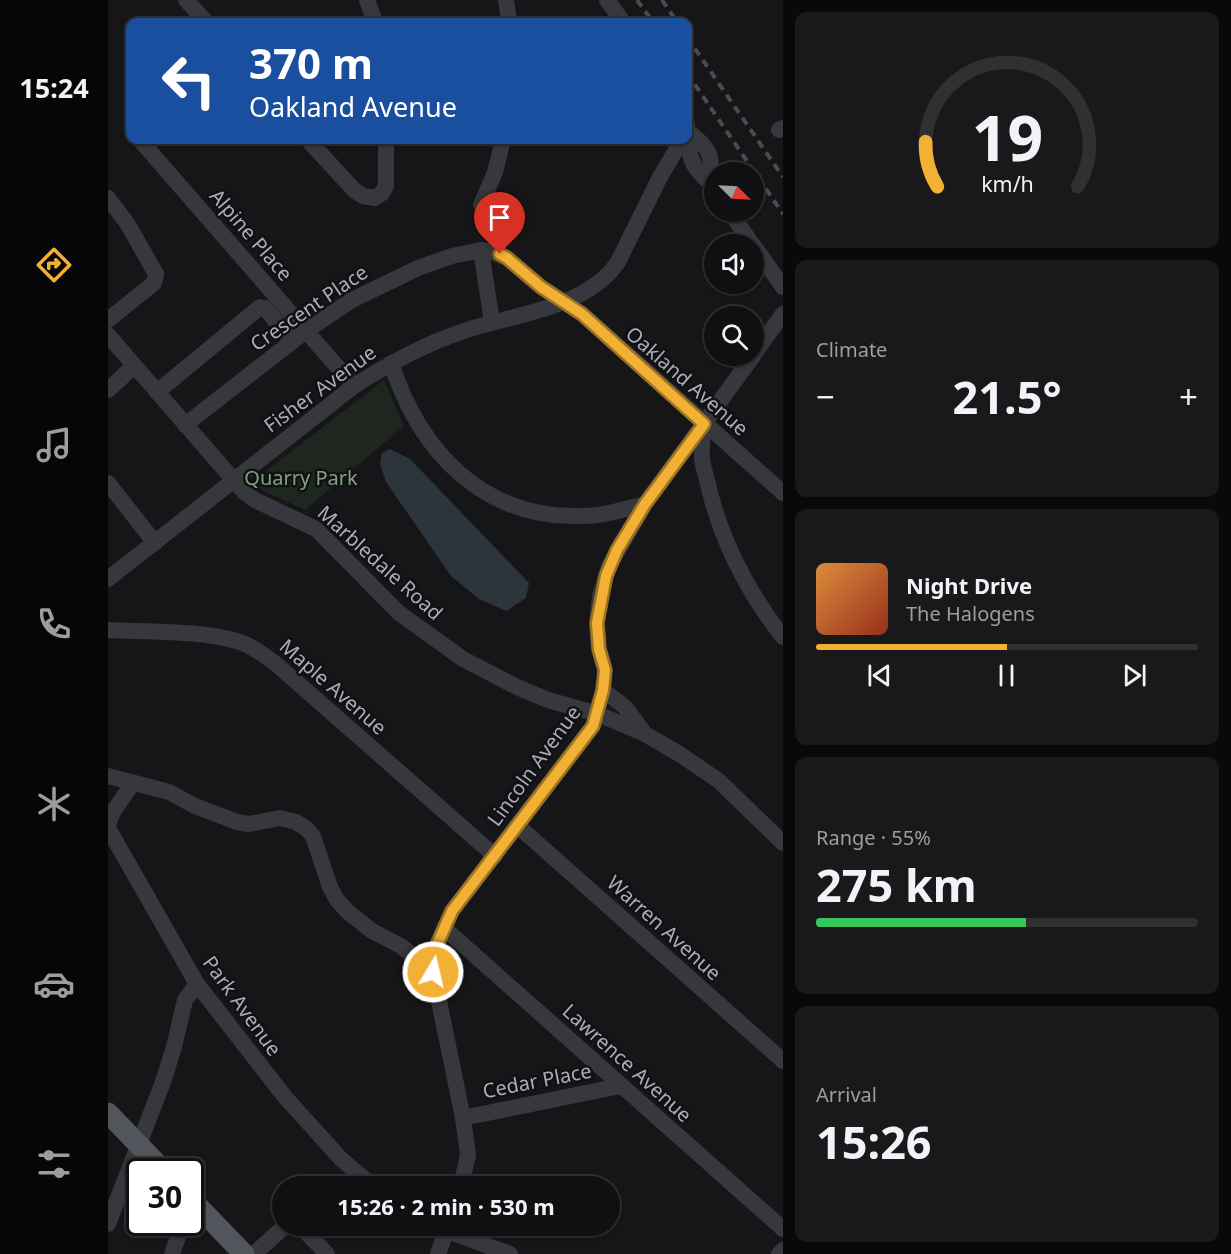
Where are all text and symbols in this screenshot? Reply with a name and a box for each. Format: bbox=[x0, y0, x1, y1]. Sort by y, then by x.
text: 370 m bbox=[249, 34, 373, 91]
icon: left bbox=[150, 42, 228, 120]
text: 15:24 bbox=[19, 69, 89, 106]
text: Oakland Avenue bbox=[249, 88, 457, 125]
text: 19 bbox=[971, 94, 1043, 179]
north arrow bbox=[704, 162, 764, 222]
map controls bbox=[704, 162, 764, 366]
text: km/h bbox=[981, 170, 1033, 199]
street label: Alpine Place bbox=[204, 183, 299, 286]
pin bbox=[474, 192, 525, 254]
icon: arrive bbox=[483, 201, 516, 234]
button: sound bbox=[704, 234, 764, 294]
icon: directions bbox=[33, 244, 75, 286]
street label: Crescent Place bbox=[245, 258, 373, 357]
button: search bbox=[704, 306, 764, 366]
street label: Oakland Avenue bbox=[620, 320, 754, 441]
text: Climate bbox=[816, 336, 887, 363]
street label: Fisher Avenue bbox=[258, 339, 381, 438]
text: 21.5° bbox=[953, 366, 1061, 427]
text: − bbox=[816, 374, 835, 419]
text: + bbox=[1179, 374, 1198, 419]
icon: music bbox=[33, 424, 75, 466]
park label: Quarry Park bbox=[244, 464, 358, 491]
street label: Marbledale Road bbox=[312, 499, 449, 626]
text: Night Drive bbox=[906, 570, 1032, 600]
text: The Halogens bbox=[906, 600, 1035, 627]
icon: phone bbox=[33, 603, 75, 645]
street label: Maple Avenue bbox=[274, 633, 393, 741]
icon: previous bbox=[863, 659, 896, 692]
icon: pause bbox=[990, 659, 1023, 692]
icon: next bbox=[1118, 659, 1151, 692]
street label: Lincoln Avenue bbox=[481, 700, 586, 831]
icon: climate bbox=[33, 783, 75, 825]
text: Range · 55% bbox=[816, 824, 931, 851]
text: 275 km bbox=[816, 854, 977, 915]
street label: Warren Avenue bbox=[602, 869, 727, 986]
position arrow bbox=[401, 940, 465, 1004]
street label: Park Avenue bbox=[197, 950, 288, 1061]
icon: car bbox=[33, 963, 75, 1005]
street label: Lawrence Avenue bbox=[557, 997, 698, 1128]
street label: Cedar Place bbox=[480, 1057, 594, 1104]
text: Arrival bbox=[816, 1081, 877, 1108]
text: 15:26 bbox=[816, 1111, 932, 1172]
icon: filters bbox=[33, 1143, 75, 1185]
speed limit sign: 30 bbox=[126, 1158, 204, 1236]
text: 15:26 · 2 min · 530 m bbox=[337, 1191, 555, 1221]

